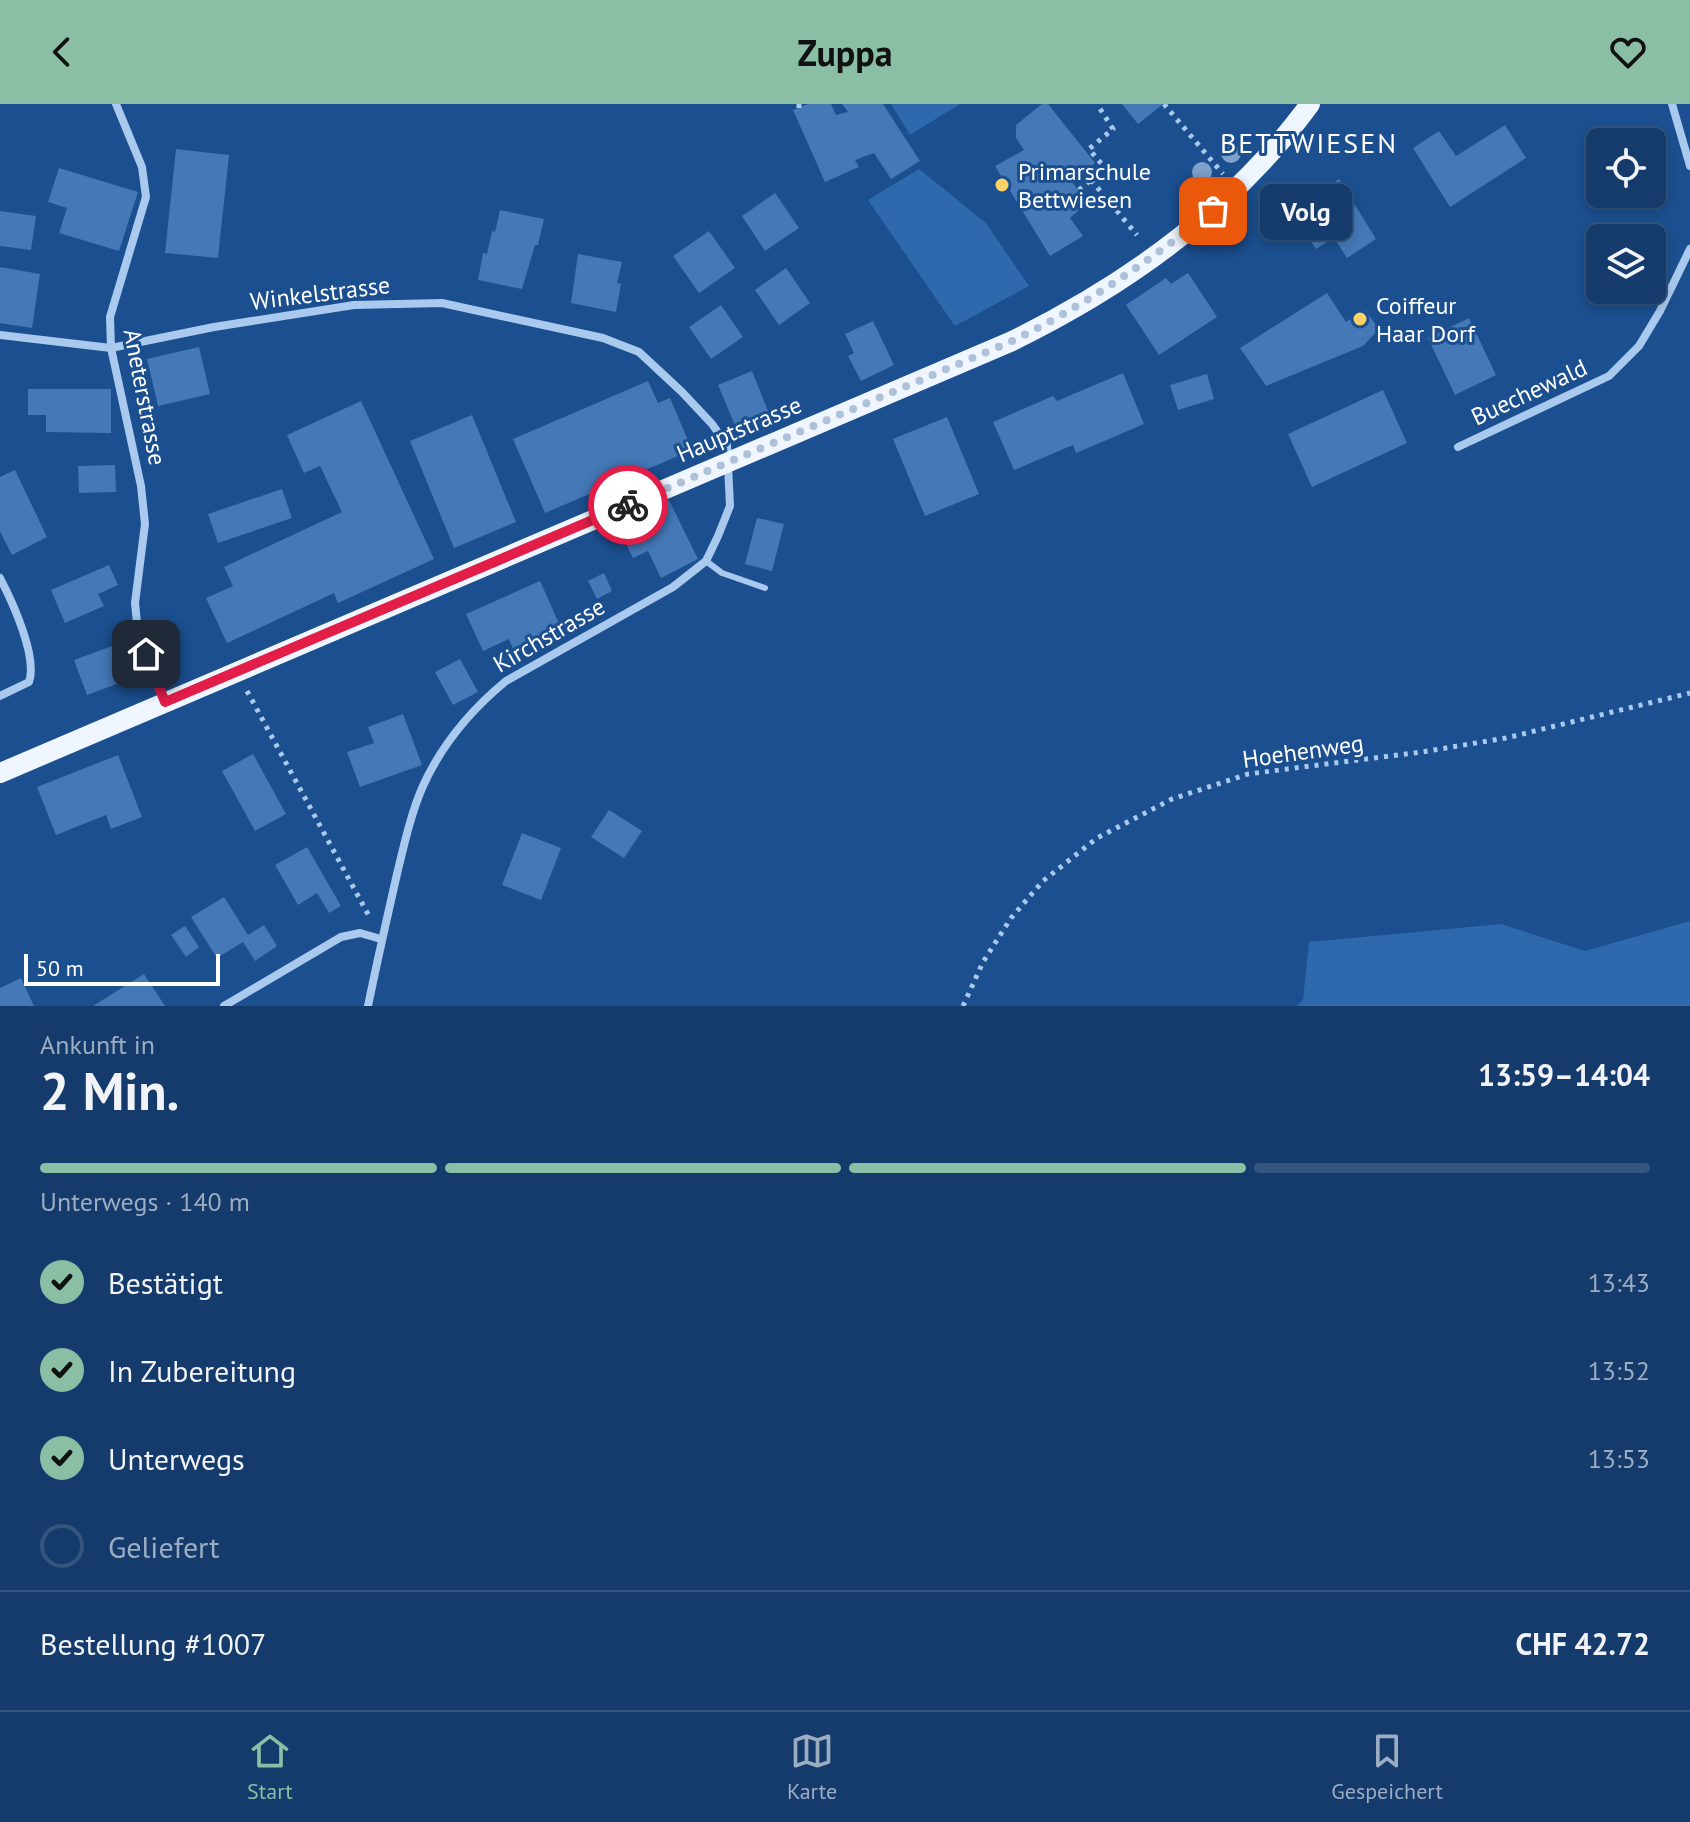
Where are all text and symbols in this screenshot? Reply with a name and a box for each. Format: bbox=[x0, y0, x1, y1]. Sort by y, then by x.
text: Zuppa bbox=[797, 29, 893, 76]
icon: back bbox=[40, 30, 84, 74]
icon: heart bbox=[1606, 30, 1650, 74]
district label: BETTWIESEN bbox=[1220, 124, 1398, 161]
map controls bbox=[1586, 128, 1666, 304]
button: locate bbox=[1586, 128, 1666, 208]
place label: Primarschule Bettwiesen bbox=[1018, 156, 1151, 215]
marker: Primarschule Bettwiesen bbox=[993, 176, 1011, 194]
pin bbox=[1179, 177, 1247, 245]
callout: Volg bbox=[1261, 183, 1353, 239]
icon: bag bbox=[1191, 189, 1235, 233]
text: Volg bbox=[1281, 195, 1331, 228]
button: layers bbox=[1586, 224, 1666, 304]
street label: Winkelstrasse bbox=[248, 269, 392, 317]
place label: Coiffeur Haar Dorf bbox=[1376, 290, 1476, 349]
marker: Coiffeur Haar Dorf bbox=[1351, 310, 1369, 328]
street label: Aneterstrasse bbox=[117, 326, 173, 468]
street label: Buechewald bbox=[1466, 352, 1592, 432]
street label: Hauptstrasse bbox=[672, 389, 806, 469]
courier bbox=[588, 465, 668, 545]
icon: bike bbox=[606, 483, 650, 527]
street label: Kirchstrasse bbox=[488, 591, 610, 679]
pin bbox=[112, 620, 180, 688]
icon: home bbox=[124, 632, 168, 676]
street label: Hoehenweg bbox=[1241, 727, 1365, 775]
scale bar bbox=[24, 950, 220, 986]
text: 50 m bbox=[36, 954, 84, 982]
text: Ankunft in bbox=[40, 1028, 155, 1061]
text: 13:59–14:04 bbox=[1478, 1055, 1650, 1094]
text: 2 Min. bbox=[40, 1057, 179, 1124]
text: Unterwegs · 140 m bbox=[40, 1185, 250, 1218]
icon: check bbox=[40, 1260, 84, 1304]
text: Bestätigt bbox=[108, 1263, 223, 1302]
text: 13:43 bbox=[1588, 1266, 1650, 1299]
icon: check bbox=[40, 1348, 84, 1392]
text: In Zubereitung bbox=[108, 1351, 296, 1390]
text: 13:52 bbox=[1588, 1354, 1650, 1387]
icon: check bbox=[40, 1436, 84, 1480]
text: Unterwegs bbox=[108, 1439, 245, 1478]
text: 13:53 bbox=[1588, 1442, 1650, 1475]
text: Geliefert bbox=[108, 1527, 219, 1566]
text: Bestellung #1007 bbox=[40, 1624, 266, 1663]
text: CHF 42.72 bbox=[1515, 1624, 1650, 1663]
tab: Start bbox=[247, 1729, 293, 1805]
tab: Karte bbox=[787, 1729, 837, 1805]
tab: Gespeichert bbox=[1331, 1729, 1443, 1805]

